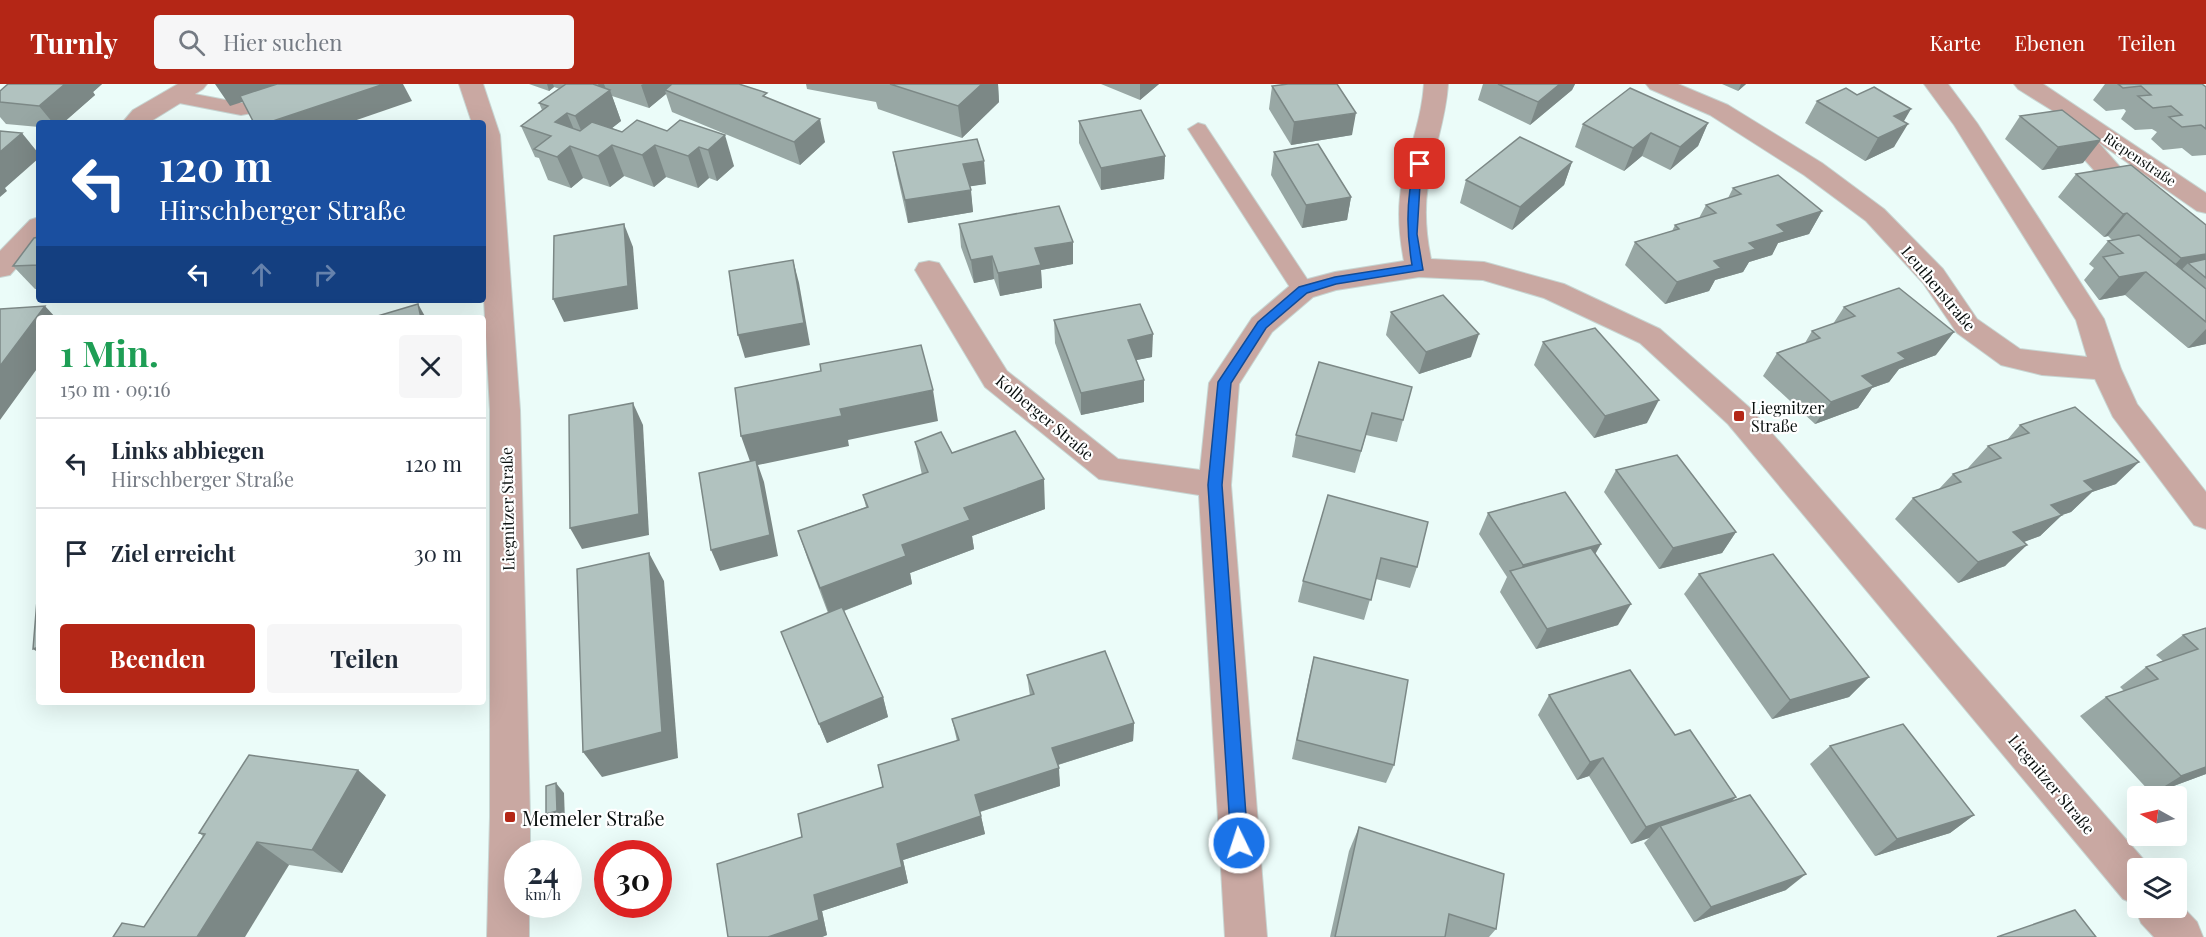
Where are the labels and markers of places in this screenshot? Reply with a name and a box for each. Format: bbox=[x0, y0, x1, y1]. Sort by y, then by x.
pin bbox=[1394, 138, 1445, 189]
place label: Liegnitzer Straße bbox=[1751, 397, 1824, 436]
marker: Liegnitzer Straße bbox=[1732, 409, 1746, 423]
place label: Memeler Straße bbox=[522, 804, 665, 831]
marker: Memeler Straße bbox=[503, 810, 517, 824]

